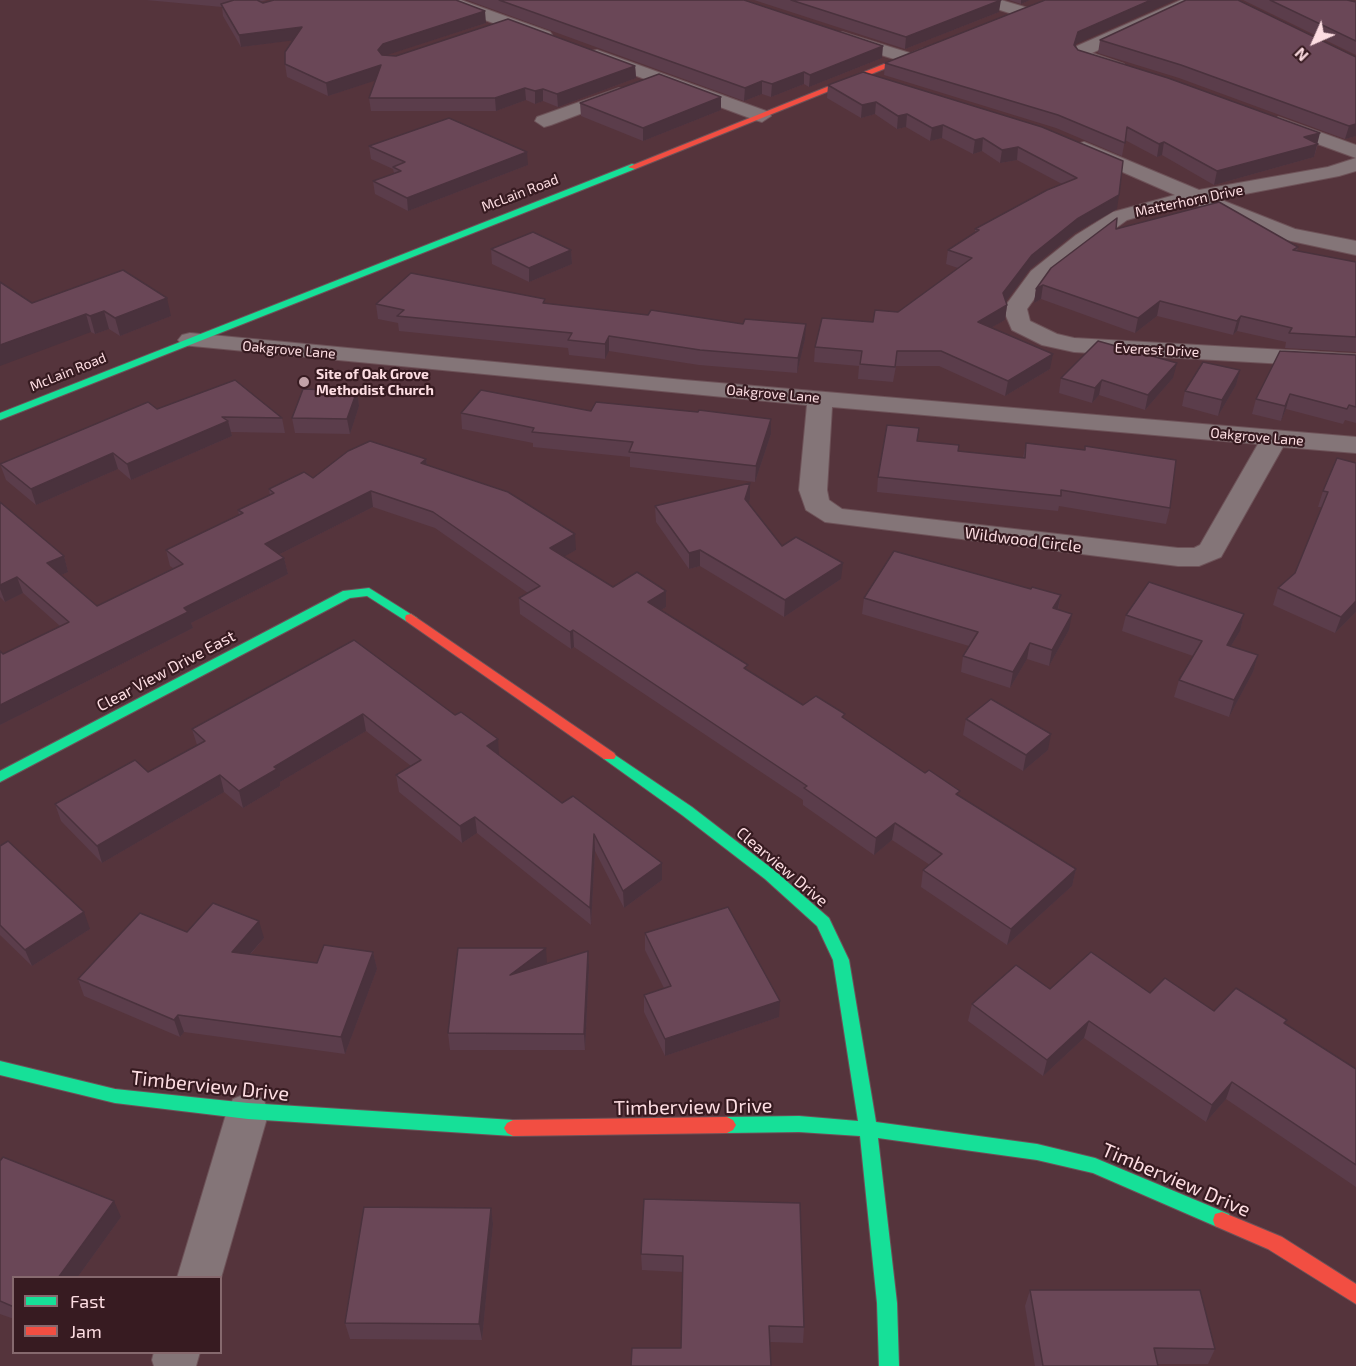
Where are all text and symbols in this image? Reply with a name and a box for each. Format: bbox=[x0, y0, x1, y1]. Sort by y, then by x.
north arrow bbox=[1284, 12, 1344, 72]
text: N bbox=[1290, 44, 1312, 66]
street label: McLain Road bbox=[479, 171, 561, 215]
street label: Matterhorn Drive bbox=[1133, 181, 1245, 221]
street label: Oakgrove Lane bbox=[242, 338, 336, 362]
street label: Everest Drive bbox=[1114, 339, 1200, 361]
street label: McLain Road bbox=[27, 349, 109, 395]
place label: Site of Oak Grove Methodist Church bbox=[316, 366, 434, 398]
marker: Site of Oak Grove Methodist Church bbox=[297, 375, 311, 389]
street label: Oakgrove Lane bbox=[726, 382, 820, 406]
street label: Oakgrove Lane bbox=[1210, 425, 1304, 449]
street label: Wildwood Circle bbox=[963, 523, 1083, 557]
street label: Clear View Drive East bbox=[94, 626, 238, 716]
street label: Clearview Drive bbox=[732, 823, 832, 911]
street label: Timberview Drive bbox=[130, 1066, 290, 1106]
street label: Timberview Drive bbox=[613, 1094, 773, 1120]
street label: Timberview Drive bbox=[1098, 1138, 1254, 1222]
legend bbox=[12, 1276, 222, 1354]
text: Fast bbox=[70, 1290, 105, 1312]
text: Jam bbox=[70, 1320, 102, 1342]

